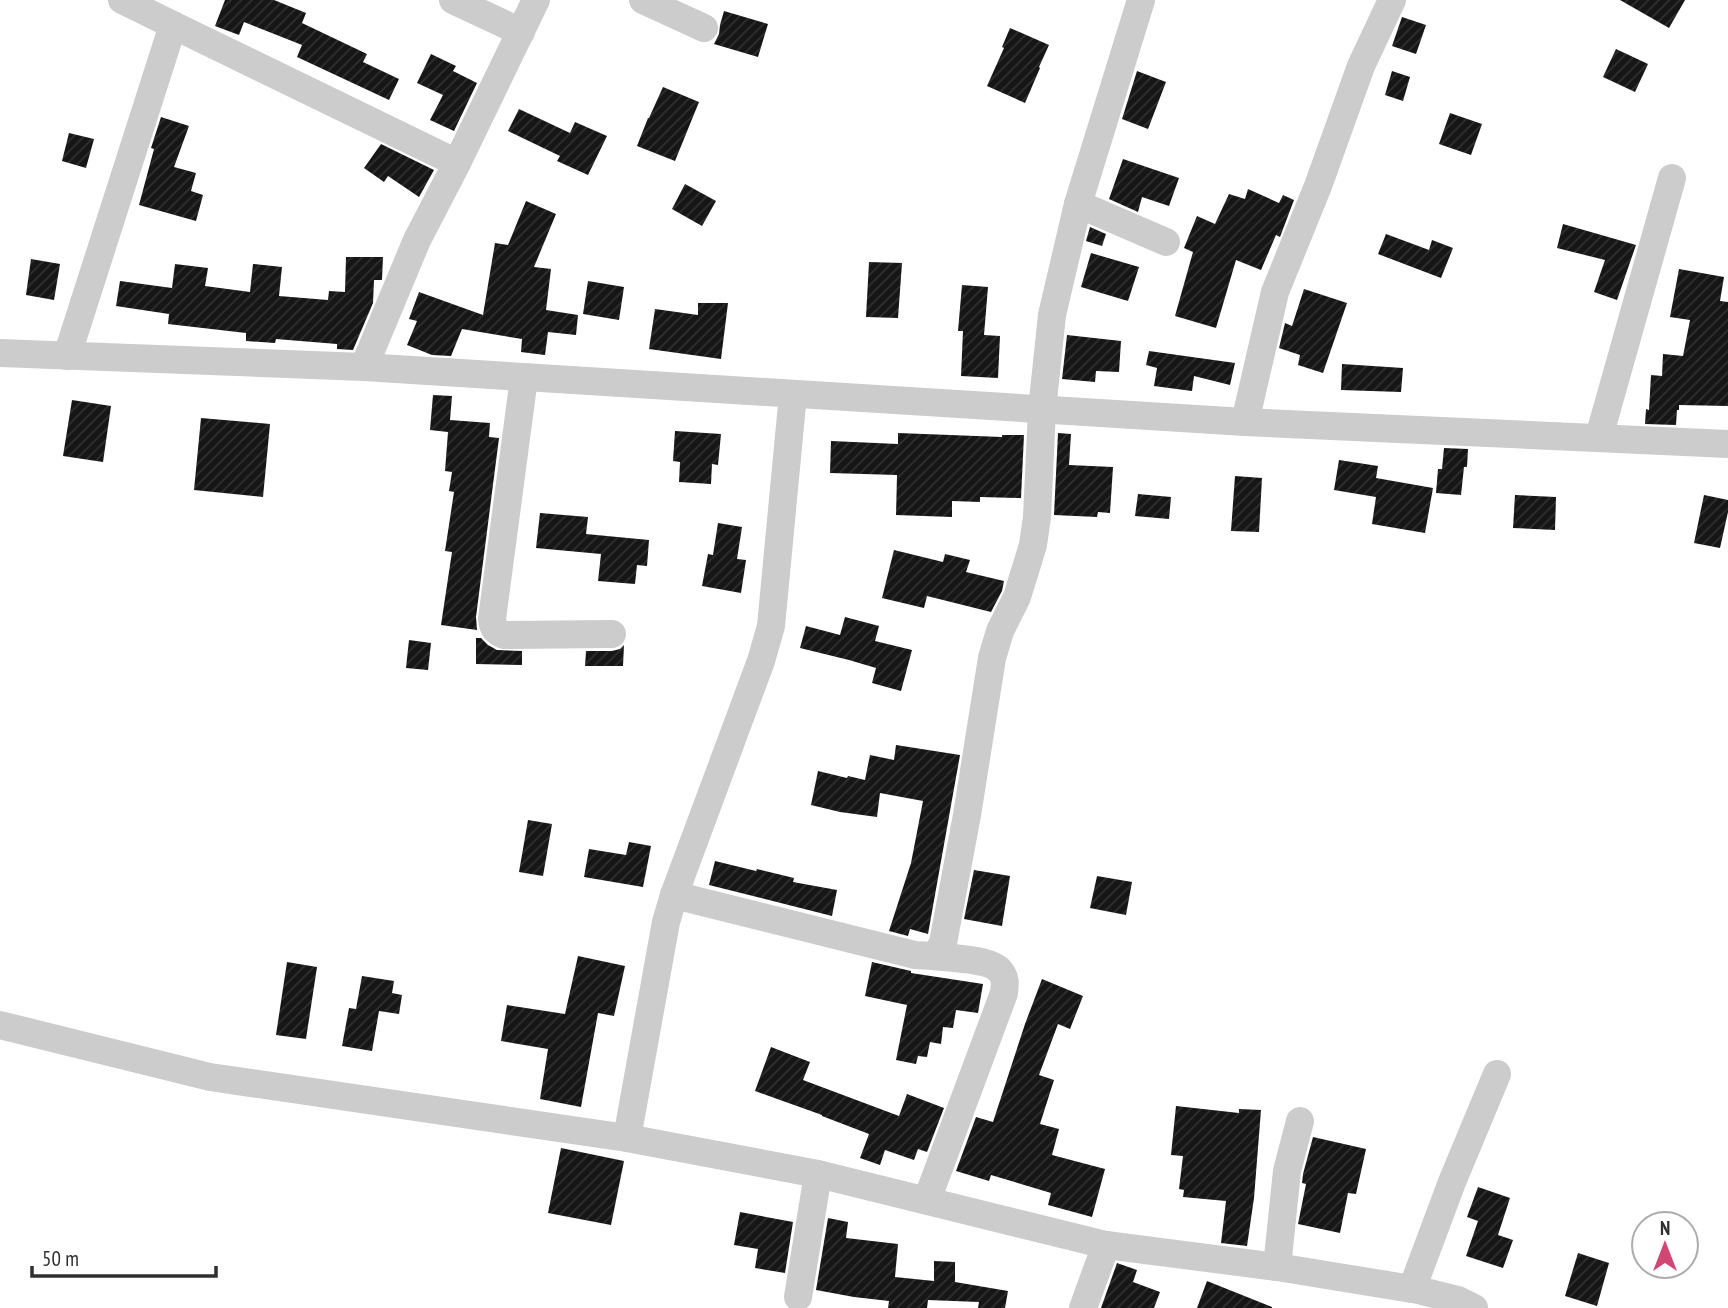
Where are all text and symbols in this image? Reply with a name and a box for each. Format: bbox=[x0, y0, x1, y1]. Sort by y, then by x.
north arrow bbox=[1630, 1210, 1700, 1280]
text: N bbox=[1660, 1216, 1670, 1240]
scale bar bbox=[32, 1234, 215, 1278]
text: 50 m bbox=[42, 1245, 79, 1272]

